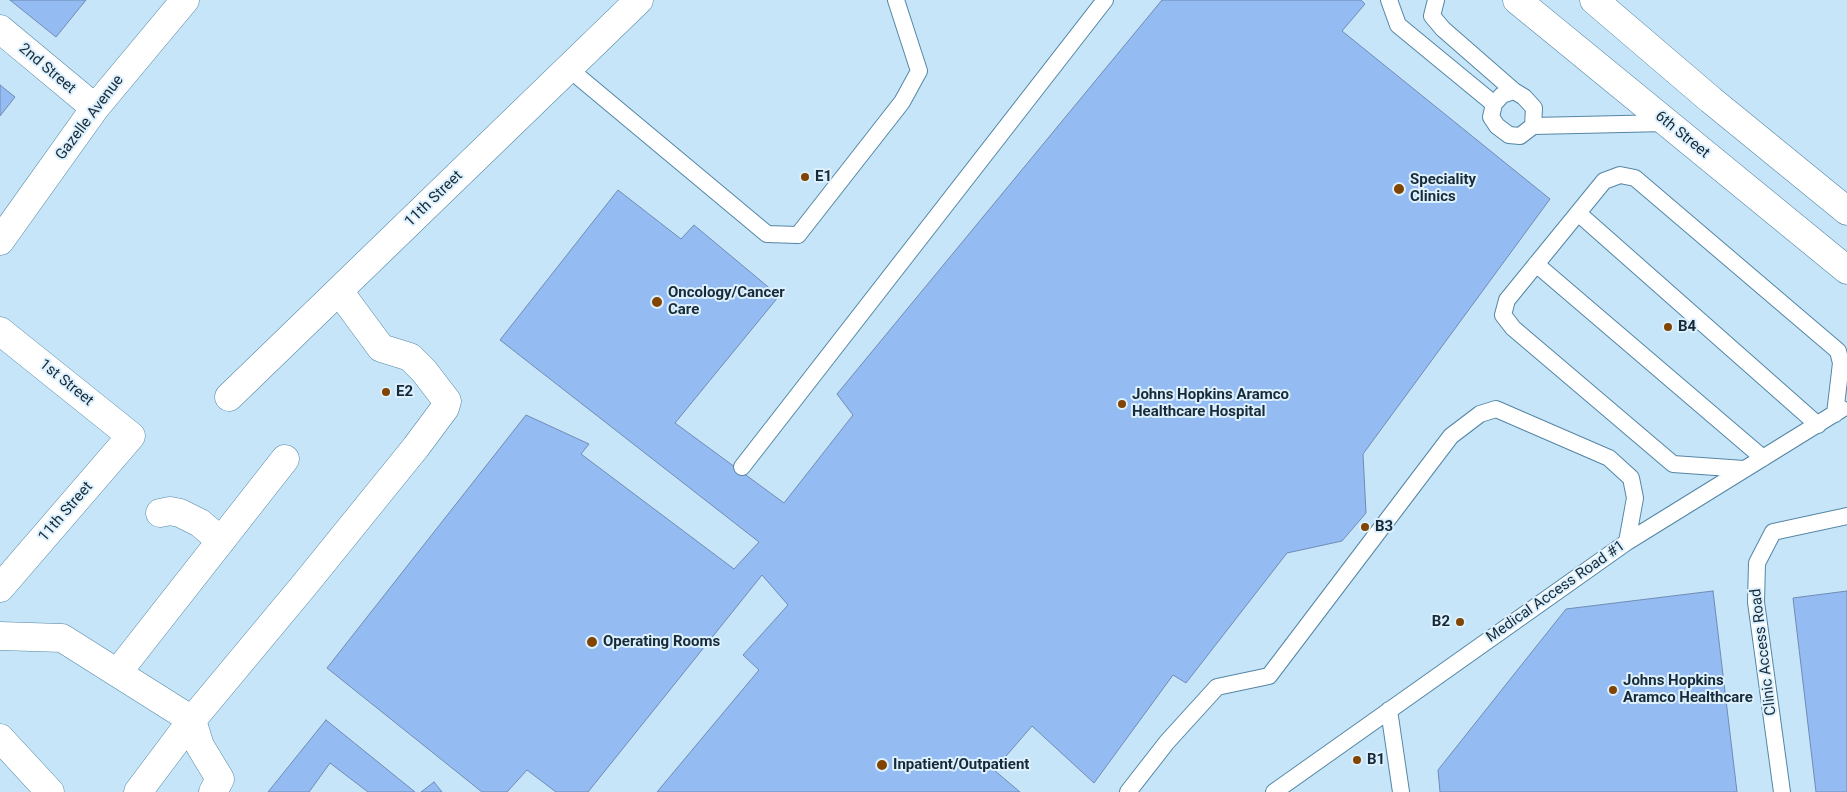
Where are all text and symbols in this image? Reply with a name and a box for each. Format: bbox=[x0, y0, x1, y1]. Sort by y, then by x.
street label: 2nd Street bbox=[15, 40, 79, 98]
street label: Gazelle Avenue bbox=[52, 72, 128, 164]
street label: 6th Street bbox=[1651, 108, 1713, 162]
street label: 11th Street bbox=[401, 167, 467, 231]
place label: E1 bbox=[815, 168, 832, 186]
marker: E1 bbox=[799, 171, 811, 183]
place label: Speciality Clinics bbox=[1410, 171, 1476, 206]
marker: Speciality Clinics bbox=[1392, 182, 1406, 196]
place label: Oncology/Cancer Care bbox=[668, 284, 785, 319]
marker: Oncology/Cancer Care bbox=[650, 295, 664, 309]
place label: B4 bbox=[1678, 318, 1696, 336]
marker: B4 bbox=[1662, 321, 1674, 333]
street label: 1st Street bbox=[35, 356, 97, 410]
place label: E2 bbox=[396, 383, 413, 401]
marker: E2 bbox=[380, 386, 392, 398]
place label: Johns Hopkins Aramco Healthcare Hospital bbox=[1132, 386, 1289, 421]
marker: Johns Hopkins Aramco Healthcare Hospital bbox=[1116, 398, 1128, 410]
street label: 11th Street bbox=[35, 478, 97, 546]
place label: B3 bbox=[1375, 518, 1393, 536]
marker: B3 bbox=[1359, 521, 1371, 533]
street label: Medical Access Road #1 bbox=[1483, 537, 1629, 647]
street label: Clinic Access Road bbox=[1747, 588, 1781, 716]
place label: B2 bbox=[1432, 613, 1450, 631]
marker: B2 bbox=[1454, 616, 1466, 628]
place label: Operating Rooms bbox=[603, 633, 720, 651]
marker: Operating Rooms bbox=[585, 635, 599, 649]
place label: Johns Hopkins Aramco Healthcare bbox=[1623, 672, 1753, 707]
marker: Johns Hopkins Aramco Healthcare bbox=[1607, 684, 1619, 696]
place label: B1 bbox=[1367, 751, 1385, 769]
marker: B1 bbox=[1351, 754, 1363, 766]
place label: Inpatient/Outpatient bbox=[893, 756, 1029, 774]
marker: Inpatient/Outpatient bbox=[875, 758, 889, 772]

